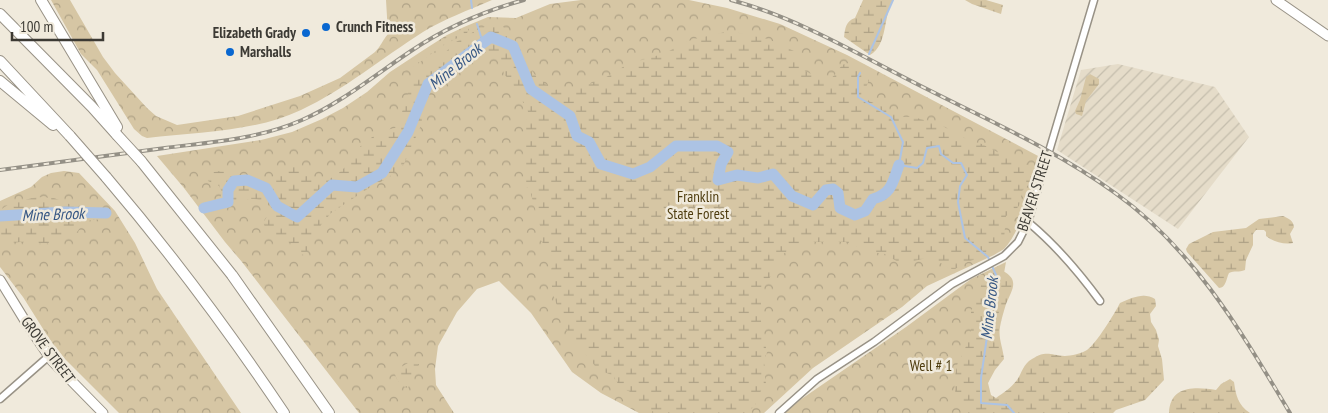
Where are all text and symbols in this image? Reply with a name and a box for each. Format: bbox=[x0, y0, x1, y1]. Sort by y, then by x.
scale bar bbox=[12, 10, 104, 42]
text: 100 m bbox=[20, 17, 53, 36]
place label: Crunch Fitness bbox=[336, 17, 413, 36]
marker: Crunch Fitness bbox=[320, 21, 332, 33]
place label: Elizabeth Grady bbox=[213, 23, 297, 42]
marker: Elizabeth Grady bbox=[300, 27, 312, 39]
water label: Mine Brook bbox=[424, 37, 487, 93]
place label: Marshalls bbox=[240, 42, 291, 61]
marker: Marshalls bbox=[224, 46, 236, 58]
street label: BEAVER STREET bbox=[1013, 148, 1057, 234]
park label: Franklin State Forest bbox=[667, 187, 729, 223]
water label: Mine Brook bbox=[21, 203, 86, 225]
water label: Mine Brook bbox=[976, 274, 1002, 340]
street label: GROVE STREET bbox=[17, 313, 80, 387]
park label: Well # 1 bbox=[910, 356, 952, 375]

